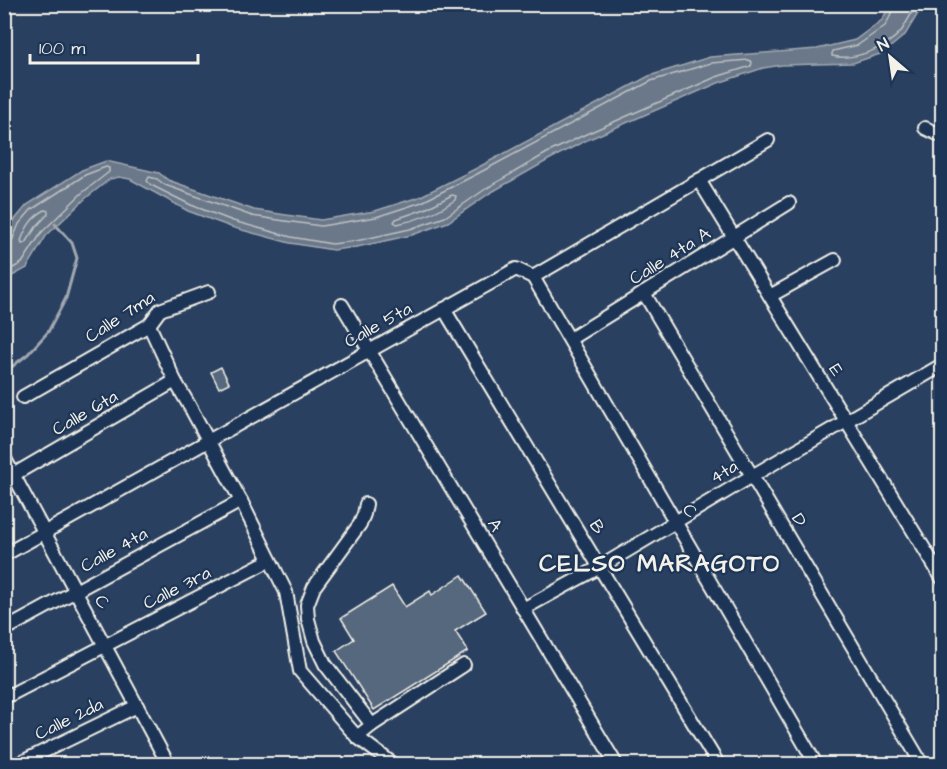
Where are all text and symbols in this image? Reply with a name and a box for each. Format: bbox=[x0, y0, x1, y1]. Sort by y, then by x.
scale bar bbox=[30, 27, 198, 65]
north arrow bbox=[860, 27, 920, 87]
text: N bbox=[873, 33, 893, 57]
text: 100 m bbox=[39, 36, 85, 61]
street label: Calle 4ta A bbox=[624, 221, 716, 291]
street label: Calle 7ma bbox=[80, 285, 160, 349]
street label: Calle 5ta bbox=[340, 296, 416, 354]
street label: E bbox=[823, 359, 850, 381]
street label: Calle 6ta bbox=[47, 384, 123, 442]
street label: 4ta bbox=[705, 454, 743, 490]
street label: C bbox=[676, 499, 704, 523]
street label: D bbox=[785, 509, 813, 532]
street label: A bbox=[481, 514, 509, 537]
street label: B bbox=[583, 515, 611, 539]
street label: Calle 4ta bbox=[76, 521, 152, 579]
district label: CELSO MARAGOTO bbox=[539, 547, 781, 581]
street label: Calle 3ra bbox=[139, 560, 215, 616]
street label: C bbox=[88, 591, 116, 614]
street label: Calle 2da bbox=[31, 692, 107, 746]

